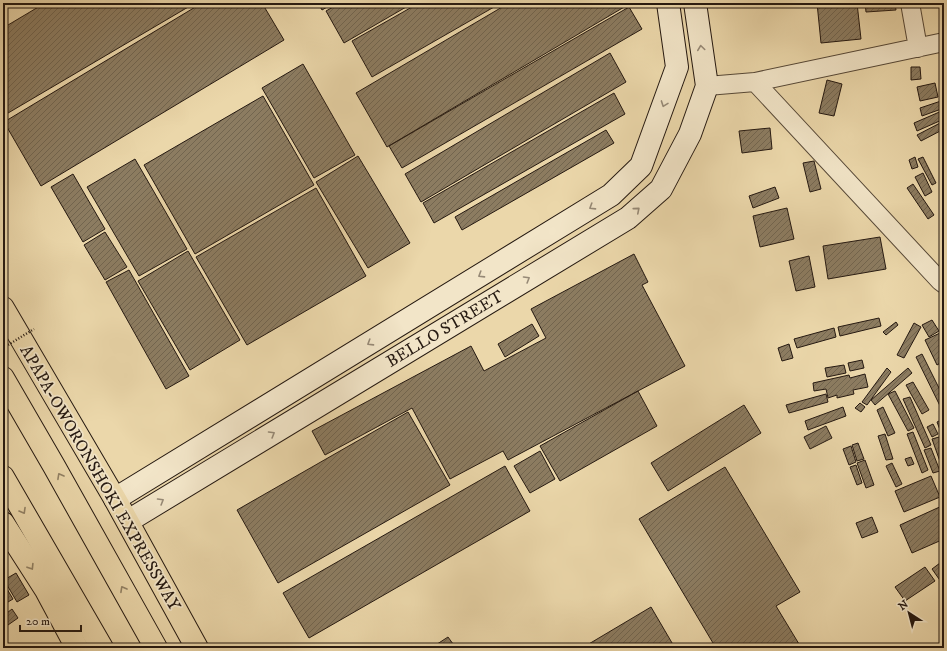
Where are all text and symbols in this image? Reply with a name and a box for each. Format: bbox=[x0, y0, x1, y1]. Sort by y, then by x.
one-way arrow bbox=[697, 45, 706, 51]
one-way arrow bbox=[660, 100, 668, 107]
one-way arrow bbox=[589, 202, 596, 209]
one-way arrow bbox=[632, 208, 640, 215]
one-way arrow bbox=[478, 270, 485, 277]
one-way arrow bbox=[523, 277, 530, 284]
street label: BELLO STREET bbox=[382, 285, 508, 373]
one-way arrow bbox=[368, 338, 375, 345]
street label: APAPA-OWORONSHOKI EXPRESSWAY bbox=[15, 341, 185, 615]
one-way arrow bbox=[268, 431, 275, 438]
one-way arrow bbox=[57, 473, 64, 480]
one-way arrow bbox=[157, 498, 164, 506]
one-way arrow bbox=[18, 507, 25, 514]
one-way arrow bbox=[27, 563, 34, 570]
one-way arrow bbox=[120, 586, 128, 594]
north arrow bbox=[889, 593, 929, 633]
text: N bbox=[896, 597, 911, 614]
scale bar bbox=[20, 607, 81, 633]
text: 20 m bbox=[26, 614, 50, 629]

